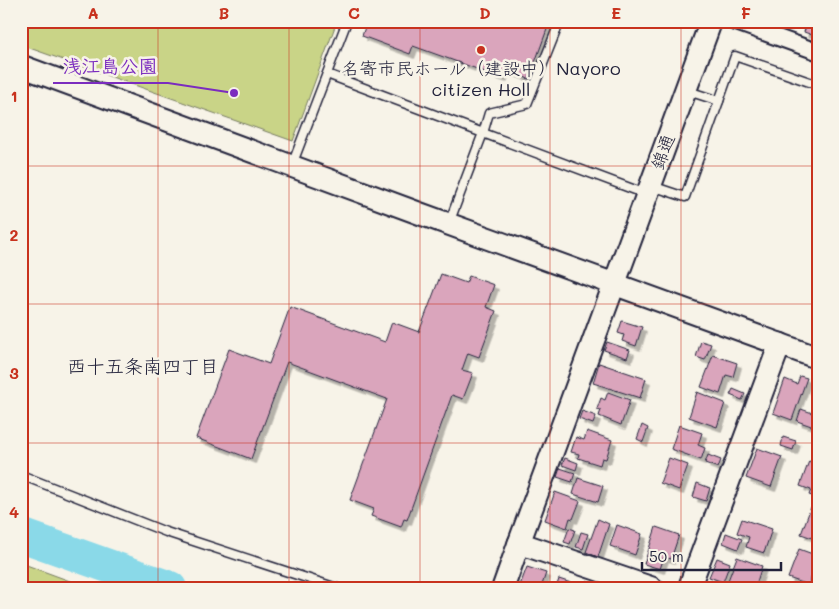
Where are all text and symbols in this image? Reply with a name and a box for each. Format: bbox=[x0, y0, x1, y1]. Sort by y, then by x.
text: A bbox=[87, 2, 99, 23]
text: B bbox=[219, 2, 229, 23]
text: C bbox=[348, 2, 360, 23]
text: D bbox=[479, 2, 491, 23]
text: E bbox=[611, 2, 621, 23]
text: F bbox=[741, 2, 751, 23]
marker: 名寄市民ホール（建設中）Nayoro citizen Holl bbox=[475, 44, 487, 56]
callout: 浅江島公園 bbox=[53, 49, 168, 83]
text: 浅江島公園 bbox=[62, 53, 158, 78]
place label: 名寄市民ホール（建設中）Nayoro citizen Holl bbox=[341, 56, 621, 101]
text: 1 bbox=[10, 85, 18, 106]
street label: 錦通 bbox=[645, 131, 679, 173]
text: 2 bbox=[10, 224, 19, 245]
district label: 西十五条南四丁目 bbox=[67, 353, 219, 378]
text: 3 bbox=[9, 362, 19, 383]
text: 4 bbox=[9, 501, 19, 522]
scale bar bbox=[642, 539, 780, 571]
text: 50 m bbox=[649, 546, 684, 566]

